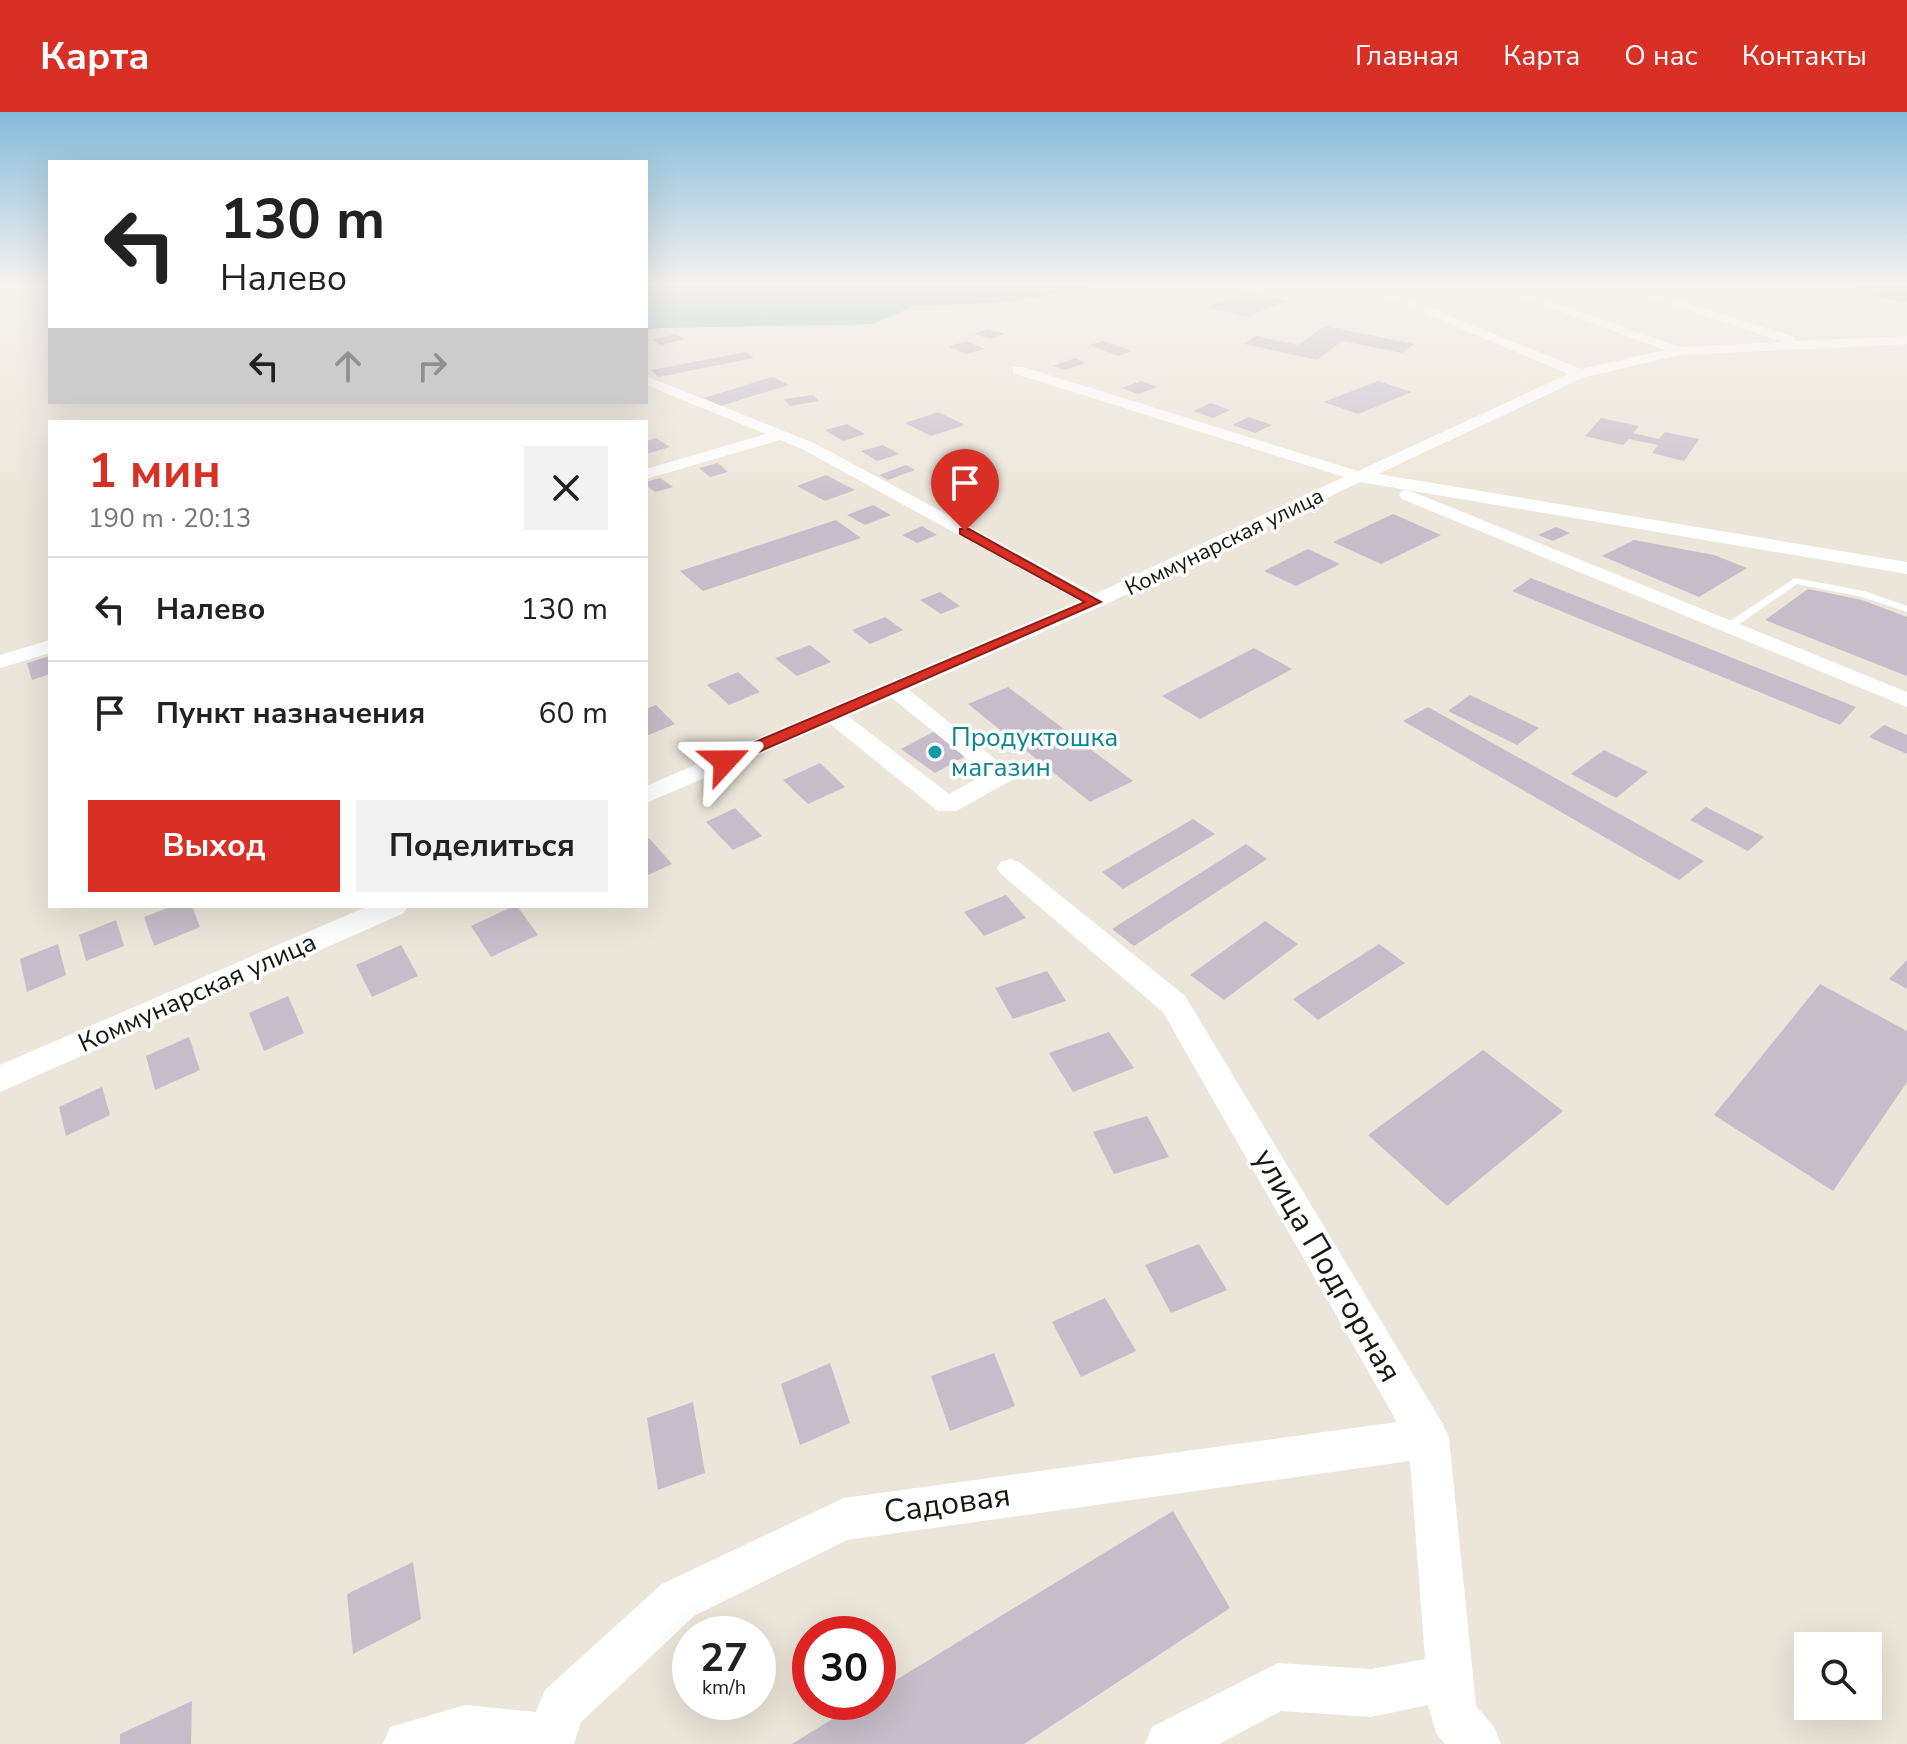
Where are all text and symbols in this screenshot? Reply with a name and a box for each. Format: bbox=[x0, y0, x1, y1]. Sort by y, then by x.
text: Карта bbox=[40, 31, 150, 82]
text: Главная bbox=[1355, 37, 1459, 75]
text: Карта bbox=[1503, 37, 1580, 75]
text: О нас bbox=[1624, 37, 1698, 75]
text: Контакты bbox=[1742, 37, 1867, 75]
text: 130 m bbox=[220, 181, 385, 258]
icon: left bbox=[88, 192, 192, 296]
text: Налево bbox=[220, 254, 347, 303]
icon: left bbox=[242, 344, 286, 388]
icon: ahead bbox=[326, 344, 370, 388]
icon: right bbox=[410, 344, 454, 388]
text: 1 мин bbox=[88, 438, 221, 504]
button: close bbox=[524, 446, 608, 530]
pin bbox=[931, 449, 999, 531]
icon: arrive bbox=[943, 461, 987, 505]
street label: Коммунарская улица bbox=[1120, 481, 1329, 603]
text: 190 m · 20:13 bbox=[88, 501, 251, 536]
icon: left bbox=[88, 587, 132, 631]
text: Налево bbox=[156, 589, 265, 630]
text: 130 m bbox=[521, 589, 608, 630]
icon: arrive bbox=[88, 691, 132, 735]
text: Пункт назначения bbox=[156, 693, 425, 734]
text: 60 m bbox=[539, 693, 608, 734]
position arrow bbox=[683, 719, 767, 803]
place label: Продуктошка магазин bbox=[951, 720, 1118, 785]
marker: Продуктошка магазин bbox=[926, 743, 944, 761]
button: Выход bbox=[88, 800, 340, 892]
button: Поделиться bbox=[356, 800, 608, 892]
street label: Коммунарская улица bbox=[73, 924, 322, 1061]
street label: улица Подгорная bbox=[1243, 1141, 1412, 1390]
street label: Садовая bbox=[881, 1473, 1013, 1534]
speed limit sign: 30 bbox=[792, 1616, 896, 1720]
text: 27 bbox=[700, 1631, 748, 1685]
map controls bbox=[1794, 1632, 1882, 1720]
button: search bbox=[1794, 1632, 1882, 1720]
text: km/h bbox=[702, 1674, 746, 1701]

